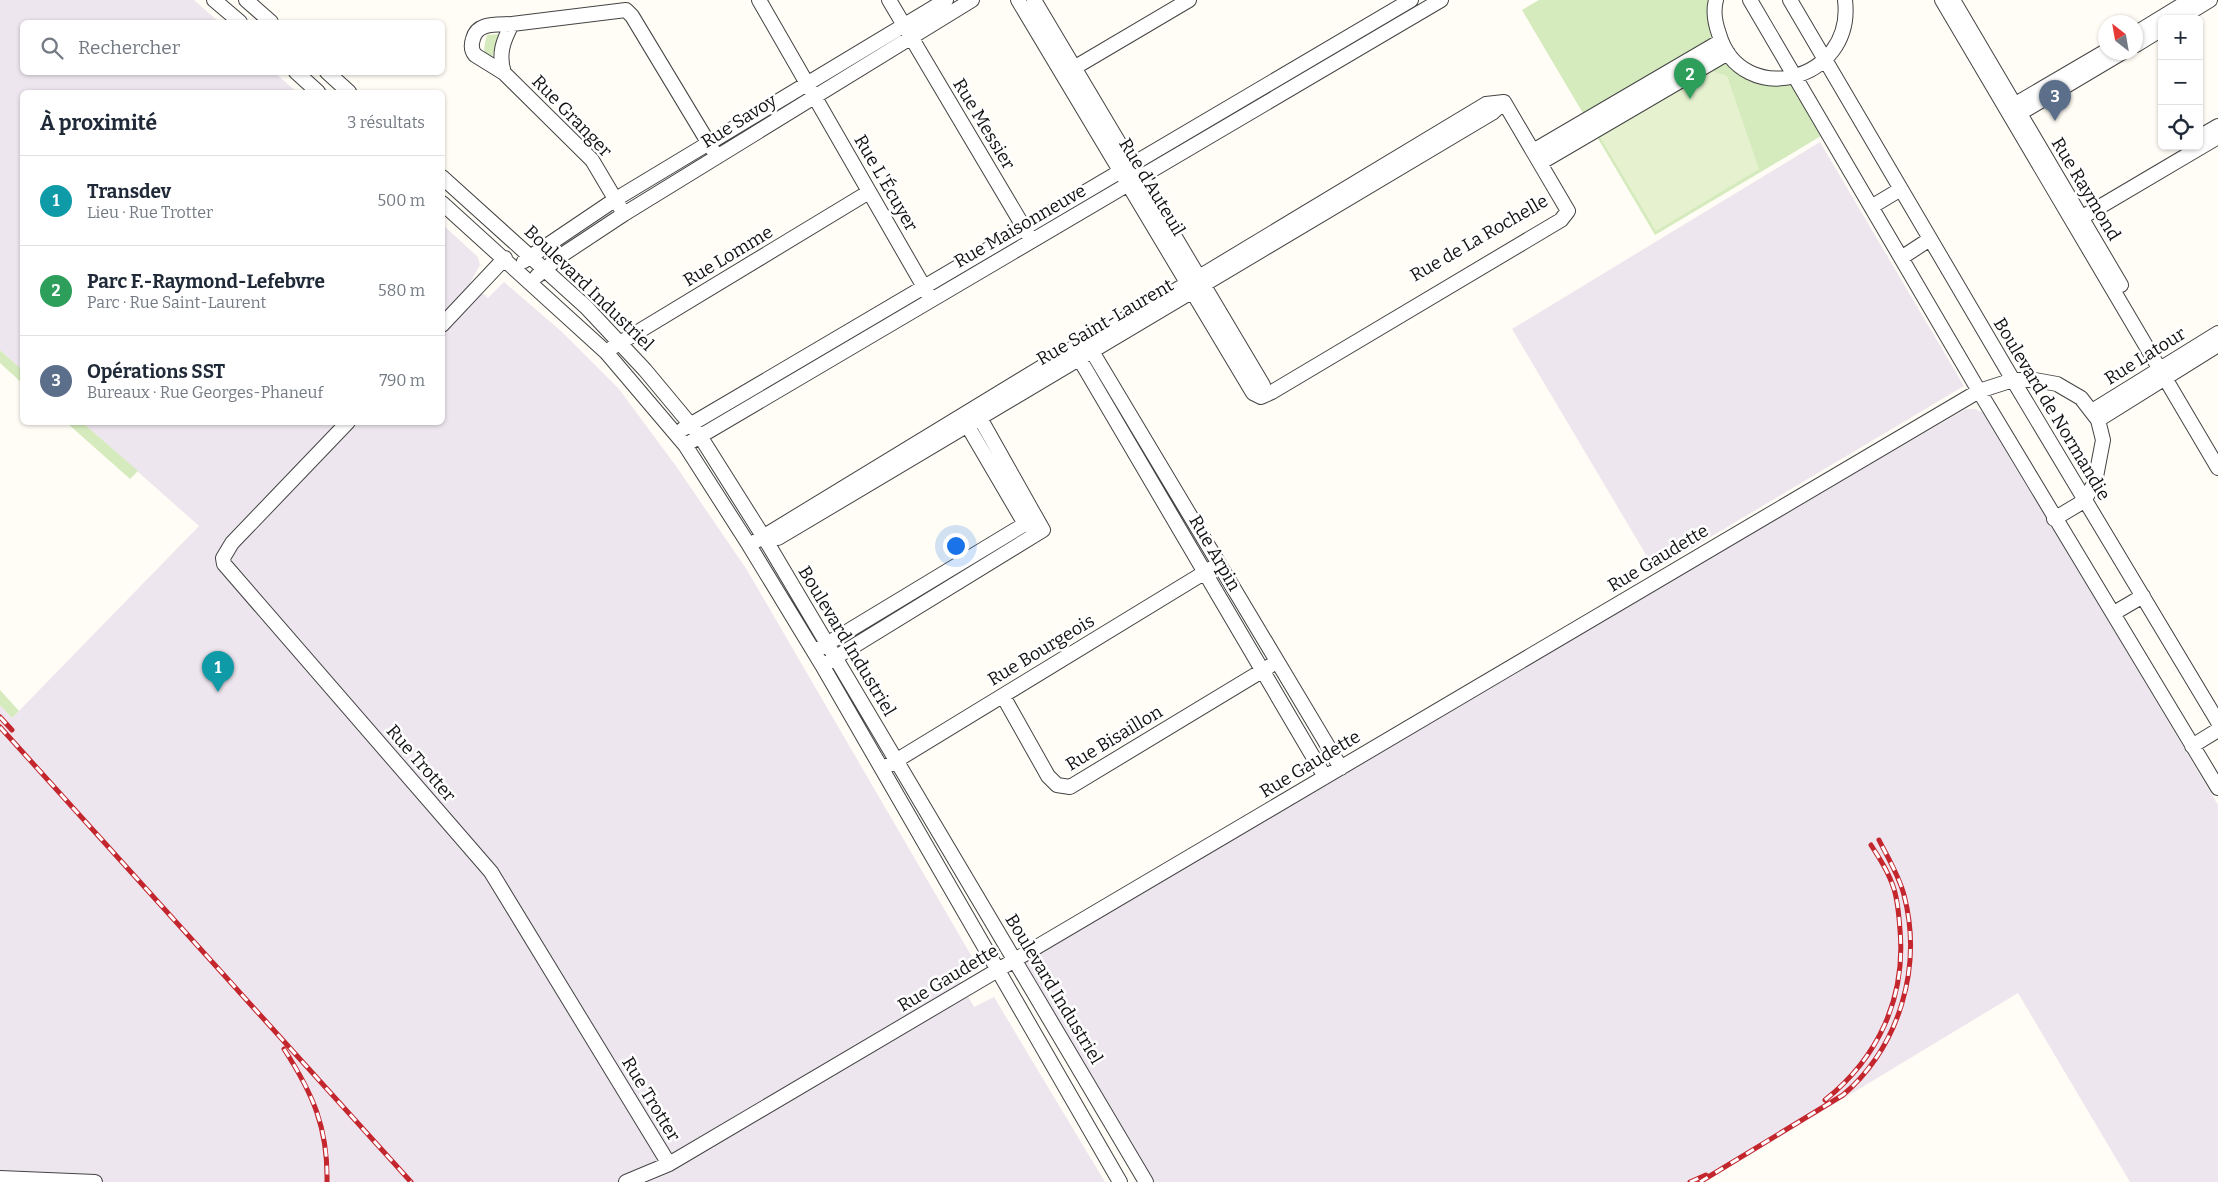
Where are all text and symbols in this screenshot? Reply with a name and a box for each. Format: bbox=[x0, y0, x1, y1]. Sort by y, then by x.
north arrow bbox=[2098, 15, 2143, 60]
map controls bbox=[2158, 15, 2203, 150]
button: + bbox=[2158, 15, 2203, 60]
search box bbox=[20, 20, 445, 75]
icon: search bbox=[38, 34, 66, 62]
text: Rechercher bbox=[78, 36, 180, 59]
pin: 2 bbox=[1674, 58, 1706, 99]
button: − bbox=[2158, 60, 2203, 105]
street label: Rue Granger bbox=[527, 70, 617, 162]
street label: Rue Messier bbox=[948, 75, 1020, 173]
pin: 3 bbox=[2039, 80, 2071, 121]
street label: Rue Savoy bbox=[697, 89, 781, 153]
button: locate bbox=[2158, 105, 2203, 150]
text: À proximité bbox=[40, 110, 157, 136]
text: 3 résultats bbox=[347, 113, 425, 132]
street label: Rue L'Écuyer bbox=[849, 130, 923, 235]
street label: Rue d'Auteuil bbox=[1114, 134, 1190, 240]
street label: Rue Raymond bbox=[2047, 134, 2125, 245]
street label: Rue Maisonneuve bbox=[950, 179, 1090, 273]
text: Transdev bbox=[87, 180, 171, 203]
street label: Rue de La Rochelle bbox=[1406, 190, 1552, 286]
text: 1 bbox=[53, 191, 59, 210]
text: 500 m bbox=[377, 191, 425, 210]
text: Lieu · Rue Trotter bbox=[87, 203, 213, 222]
street label: Boulevard Industriel bbox=[520, 221, 658, 355]
street label: Rue Lomme bbox=[679, 221, 777, 291]
text: Parc F.-Raymond-Lefebvre bbox=[87, 270, 325, 293]
street label: Rue Saint-Laurent bbox=[1033, 274, 1178, 370]
text: 2 bbox=[51, 281, 61, 300]
text: 580 m bbox=[378, 281, 425, 300]
text: Parc · Rue Saint-Laurent bbox=[87, 293, 266, 312]
street label: Boulevard de Normandie bbox=[1989, 314, 2115, 504]
street label: Rue Latour bbox=[2100, 322, 2190, 390]
text: Opérations SST bbox=[87, 360, 225, 383]
text: 3 bbox=[51, 371, 61, 390]
text: 790 m bbox=[379, 371, 425, 390]
text: Bureaux · Rue Georges-Phaneuf bbox=[87, 383, 323, 402]
street label: Rue Arpin bbox=[1185, 511, 1246, 595]
street label: Rue Gaudette bbox=[1604, 519, 1712, 597]
your location bbox=[943, 533, 969, 559]
street label: Boulevard Industriel bbox=[793, 562, 901, 720]
street label: Rue Bourgeois bbox=[984, 610, 1098, 690]
pin: 1 bbox=[202, 651, 234, 692]
street label: Rue Bisaillon bbox=[1062, 700, 1167, 775]
street label: Rue Trotter bbox=[382, 720, 460, 806]
street label: Rue Gaudette bbox=[1256, 725, 1364, 803]
street label: Boulevard Industriel bbox=[1000, 910, 1108, 1068]
street label: Rue Gaudette bbox=[894, 939, 1002, 1017]
street label: Rue Trotter bbox=[617, 1053, 685, 1145]

